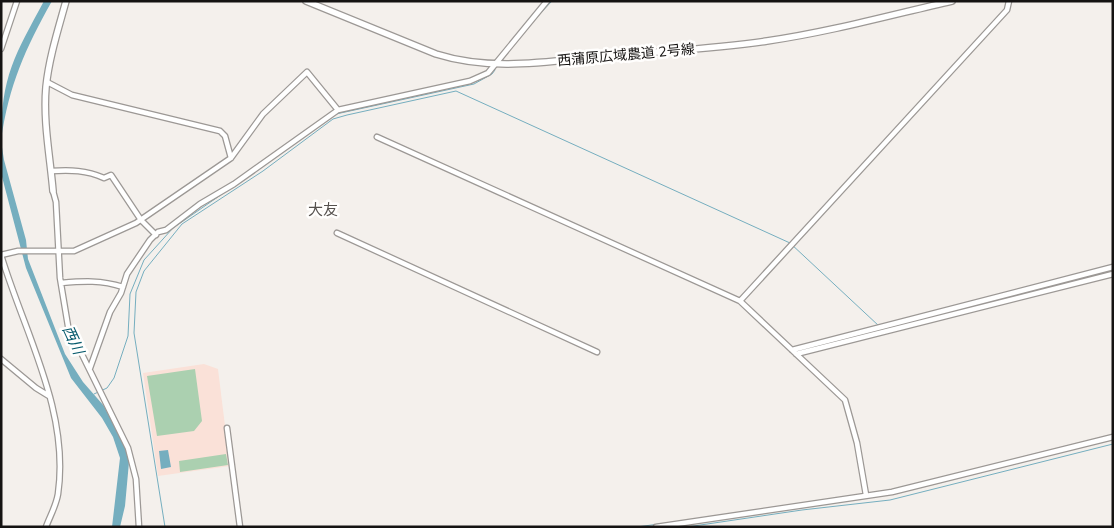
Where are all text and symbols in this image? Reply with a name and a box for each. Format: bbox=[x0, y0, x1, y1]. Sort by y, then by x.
street label: 西蒲原広域農道 2号線 bbox=[556, 40, 696, 70]
district label: 大友 bbox=[308, 200, 338, 220]
water label: 西川 bbox=[58, 322, 89, 360]

